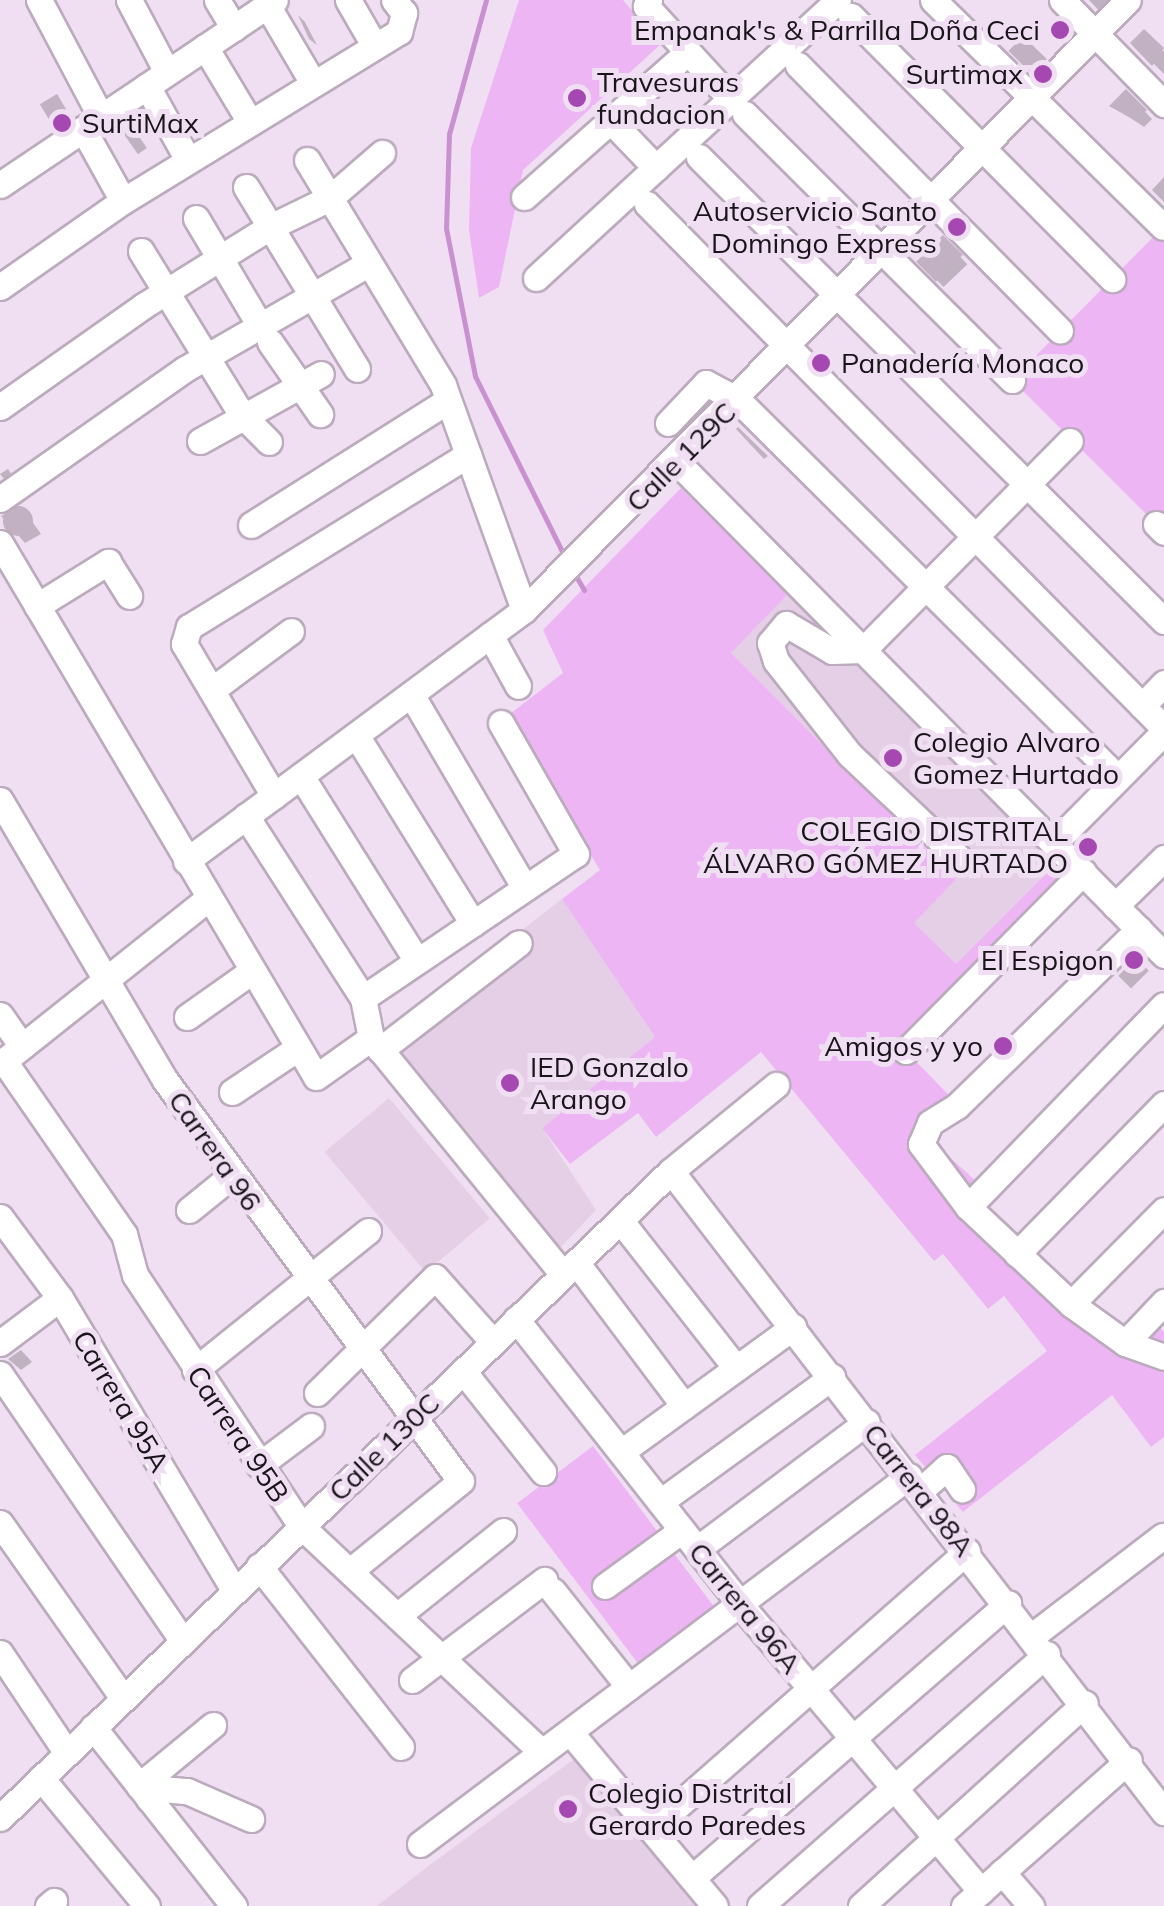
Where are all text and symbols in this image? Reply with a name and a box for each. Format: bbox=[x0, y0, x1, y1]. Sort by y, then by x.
place label: Empanak's & Parrilla Doña Ceci bbox=[634, 13, 1040, 47]
marker: Empanak's & Parrilla Doña Ceci bbox=[1049, 19, 1071, 41]
place label: Surtimax bbox=[906, 57, 1023, 91]
marker: Surtimax bbox=[1032, 63, 1054, 85]
place label: Travesuras fundacion bbox=[597, 65, 739, 131]
marker: Travesuras fundacion bbox=[566, 87, 588, 109]
place label: SurtiMax bbox=[82, 106, 199, 140]
marker: SurtiMax bbox=[51, 112, 73, 134]
place label: Autoservicio Santo Domingo Express bbox=[693, 194, 937, 260]
marker: Autoservicio Santo Domingo Express bbox=[946, 216, 968, 238]
place label: Panadería Monaco bbox=[841, 346, 1084, 380]
marker: Panadería Monaco bbox=[810, 352, 832, 374]
street label: Calle 129C bbox=[619, 395, 743, 519]
place label: Colegio Alvaro Gomez Hurtado bbox=[913, 725, 1119, 791]
marker: Colegio Alvaro Gomez Hurtado bbox=[882, 747, 904, 769]
place label: COLEGIO DISTRITAL ÁLVARO GÓMEZ HURTADO bbox=[703, 814, 1068, 880]
marker: COLEGIO DISTRITAL ÁLVARO GÓMEZ HURTADO bbox=[1077, 836, 1099, 858]
place label: El Espigon bbox=[981, 943, 1114, 977]
marker: El Espigon bbox=[1123, 949, 1145, 971]
place label: Amigos y yo bbox=[824, 1029, 983, 1063]
marker: Amigos y yo bbox=[992, 1035, 1014, 1057]
place label: IED Gonzalo Arango bbox=[530, 1050, 689, 1116]
marker: IED Gonzalo Arango bbox=[499, 1072, 521, 1094]
street label: Carrera 96 bbox=[161, 1085, 269, 1217]
street label: Carrera 95A bbox=[66, 1324, 176, 1478]
street label: Carrera 95B bbox=[180, 1359, 296, 1509]
street label: Calle 130C bbox=[322, 1386, 446, 1508]
street label: Carrera 98A bbox=[857, 1417, 981, 1563]
street label: Carrera 96A bbox=[682, 1536, 808, 1680]
place label: Colegio Distrital Gerardo Paredes bbox=[588, 1776, 806, 1842]
marker: Colegio Distrital Gerardo Paredes bbox=[557, 1798, 579, 1820]

